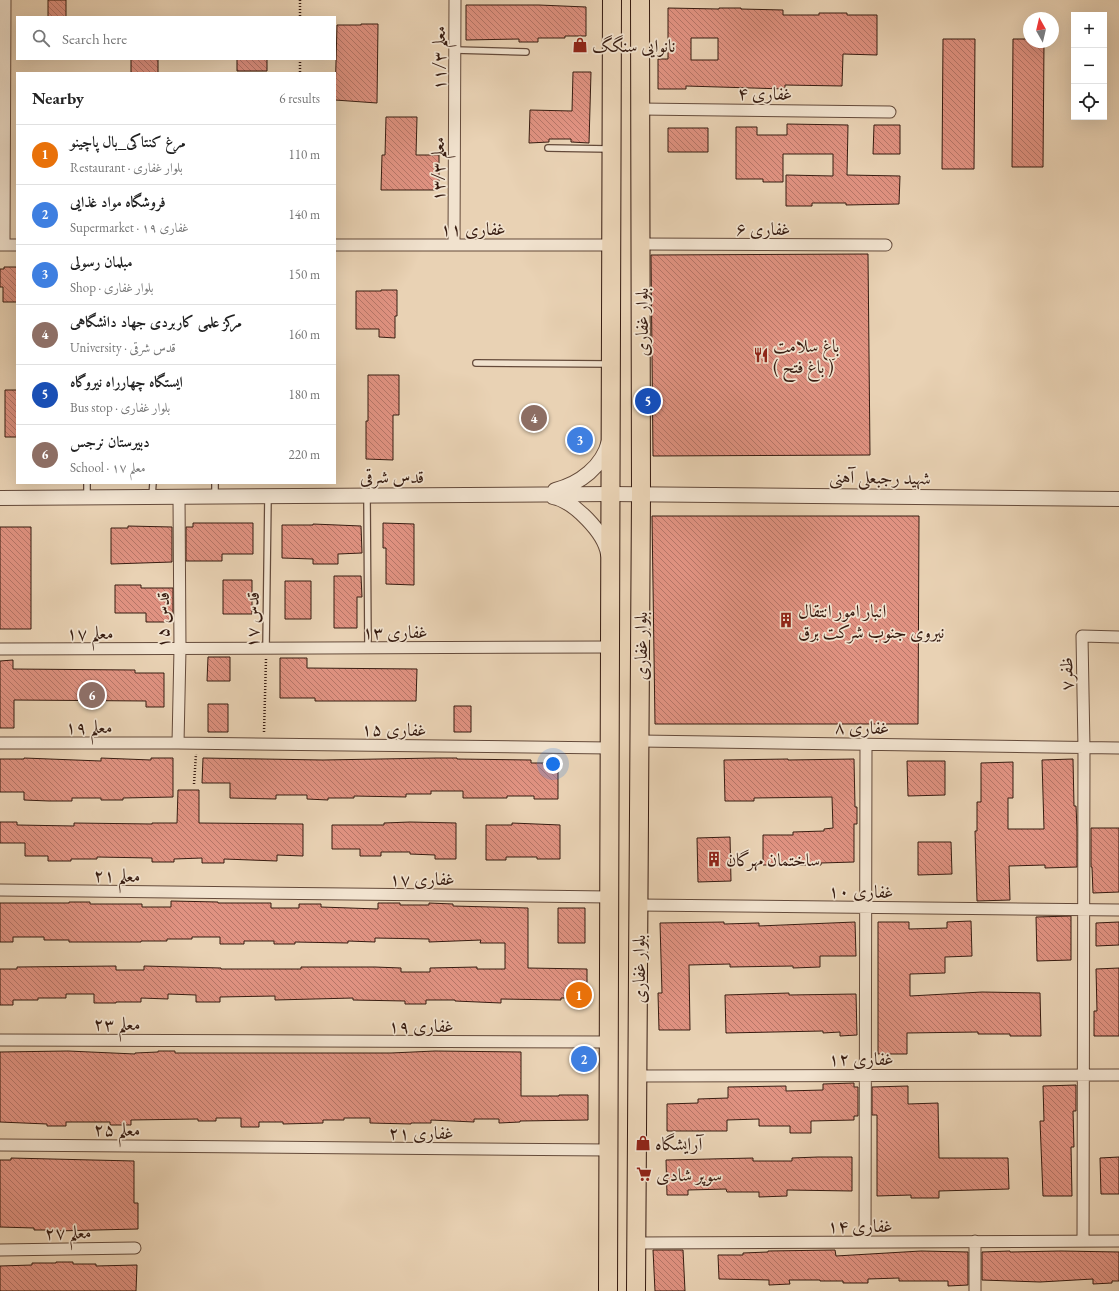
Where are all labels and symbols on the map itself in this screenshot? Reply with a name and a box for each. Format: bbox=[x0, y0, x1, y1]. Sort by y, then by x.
north arrow bbox=[1023, 12, 1059, 48]
street label: معلم ۱۱/۳ bbox=[427, 26, 457, 90]
place label: نانوایی سنگگ bbox=[592, 34, 675, 58]
shop icon: نانوایی سنگگ bbox=[571, 36, 589, 54]
street label: غفاری ۴ bbox=[738, 81, 792, 105]
street label: معلم ۱۳/۳ bbox=[426, 137, 456, 201]
street label: غفاری ۱۱ bbox=[440, 217, 506, 240]
street label: غفاری ۶ bbox=[736, 217, 790, 240]
street label: بلوار غفاری bbox=[630, 288, 653, 356]
place label: باغ سلامت ( باغ فتح ) bbox=[773, 334, 839, 383]
restaurant icon: باغ سلامت ( باغ فتح ) bbox=[752, 346, 770, 364]
pin: 5 bbox=[635, 386, 661, 416]
pin: 4 bbox=[521, 403, 547, 433]
pin: 3 bbox=[567, 425, 593, 455]
street label: قدس شرقی bbox=[360, 465, 424, 489]
street label: شهید رجبعلی آهنی bbox=[829, 465, 931, 491]
street label: قدس ۱۵ bbox=[151, 592, 174, 648]
street label: قدس ۱۷ bbox=[240, 592, 264, 648]
place label: انبار امور انتقال نیروی جنوب شرکت برق bbox=[798, 599, 944, 644]
building icon: انبار امور انتقال نیروی جنوب شرکت برق bbox=[777, 611, 795, 629]
street label: بلوار غفاری bbox=[629, 612, 652, 680]
street label: غفاری ۱۳ bbox=[362, 620, 428, 643]
street label: معلم ۱۷ bbox=[67, 621, 113, 651]
street label: ظفر۷ bbox=[1054, 657, 1079, 691]
pin: 6 bbox=[79, 680, 105, 710]
street label: معلم ۱۹ bbox=[66, 715, 112, 745]
street label: غفاری ۸ bbox=[835, 715, 889, 739]
street label: غفاری ۱۵ bbox=[361, 717, 427, 741]
your location bbox=[543, 754, 563, 774]
place label: ساختمان مهرگان bbox=[726, 848, 820, 872]
building icon: ساختمان مهرگان bbox=[705, 850, 723, 868]
street label: معلم ۲۱ bbox=[93, 863, 141, 894]
street label: غفاری ۱۷ bbox=[389, 867, 455, 890]
street label: غفاری ۱۰ bbox=[828, 879, 894, 903]
street label: بلوار غفاری bbox=[627, 935, 650, 1003]
pin: 1 bbox=[566, 980, 592, 1010]
street label: معلم ۲۳ bbox=[94, 1012, 140, 1042]
street label: غفاری ۱۹ bbox=[388, 1014, 454, 1037]
pin: 2 bbox=[571, 1044, 597, 1074]
street label: غفاری ۱۲ bbox=[828, 1047, 894, 1070]
street label: معلم ۲۵ bbox=[93, 1117, 141, 1148]
street label: غفاری ۲۱ bbox=[388, 1121, 454, 1144]
place label: آرایشگاه bbox=[655, 1132, 704, 1155]
shop icon: آرایشگاه bbox=[634, 1134, 652, 1152]
place label: سوپر شادی bbox=[656, 1163, 722, 1186]
supermarket icon: سوپر شادی bbox=[635, 1165, 653, 1183]
street label: غفاری ۱۴ bbox=[827, 1214, 893, 1237]
street label: معلم ۲۷ bbox=[44, 1220, 92, 1251]

